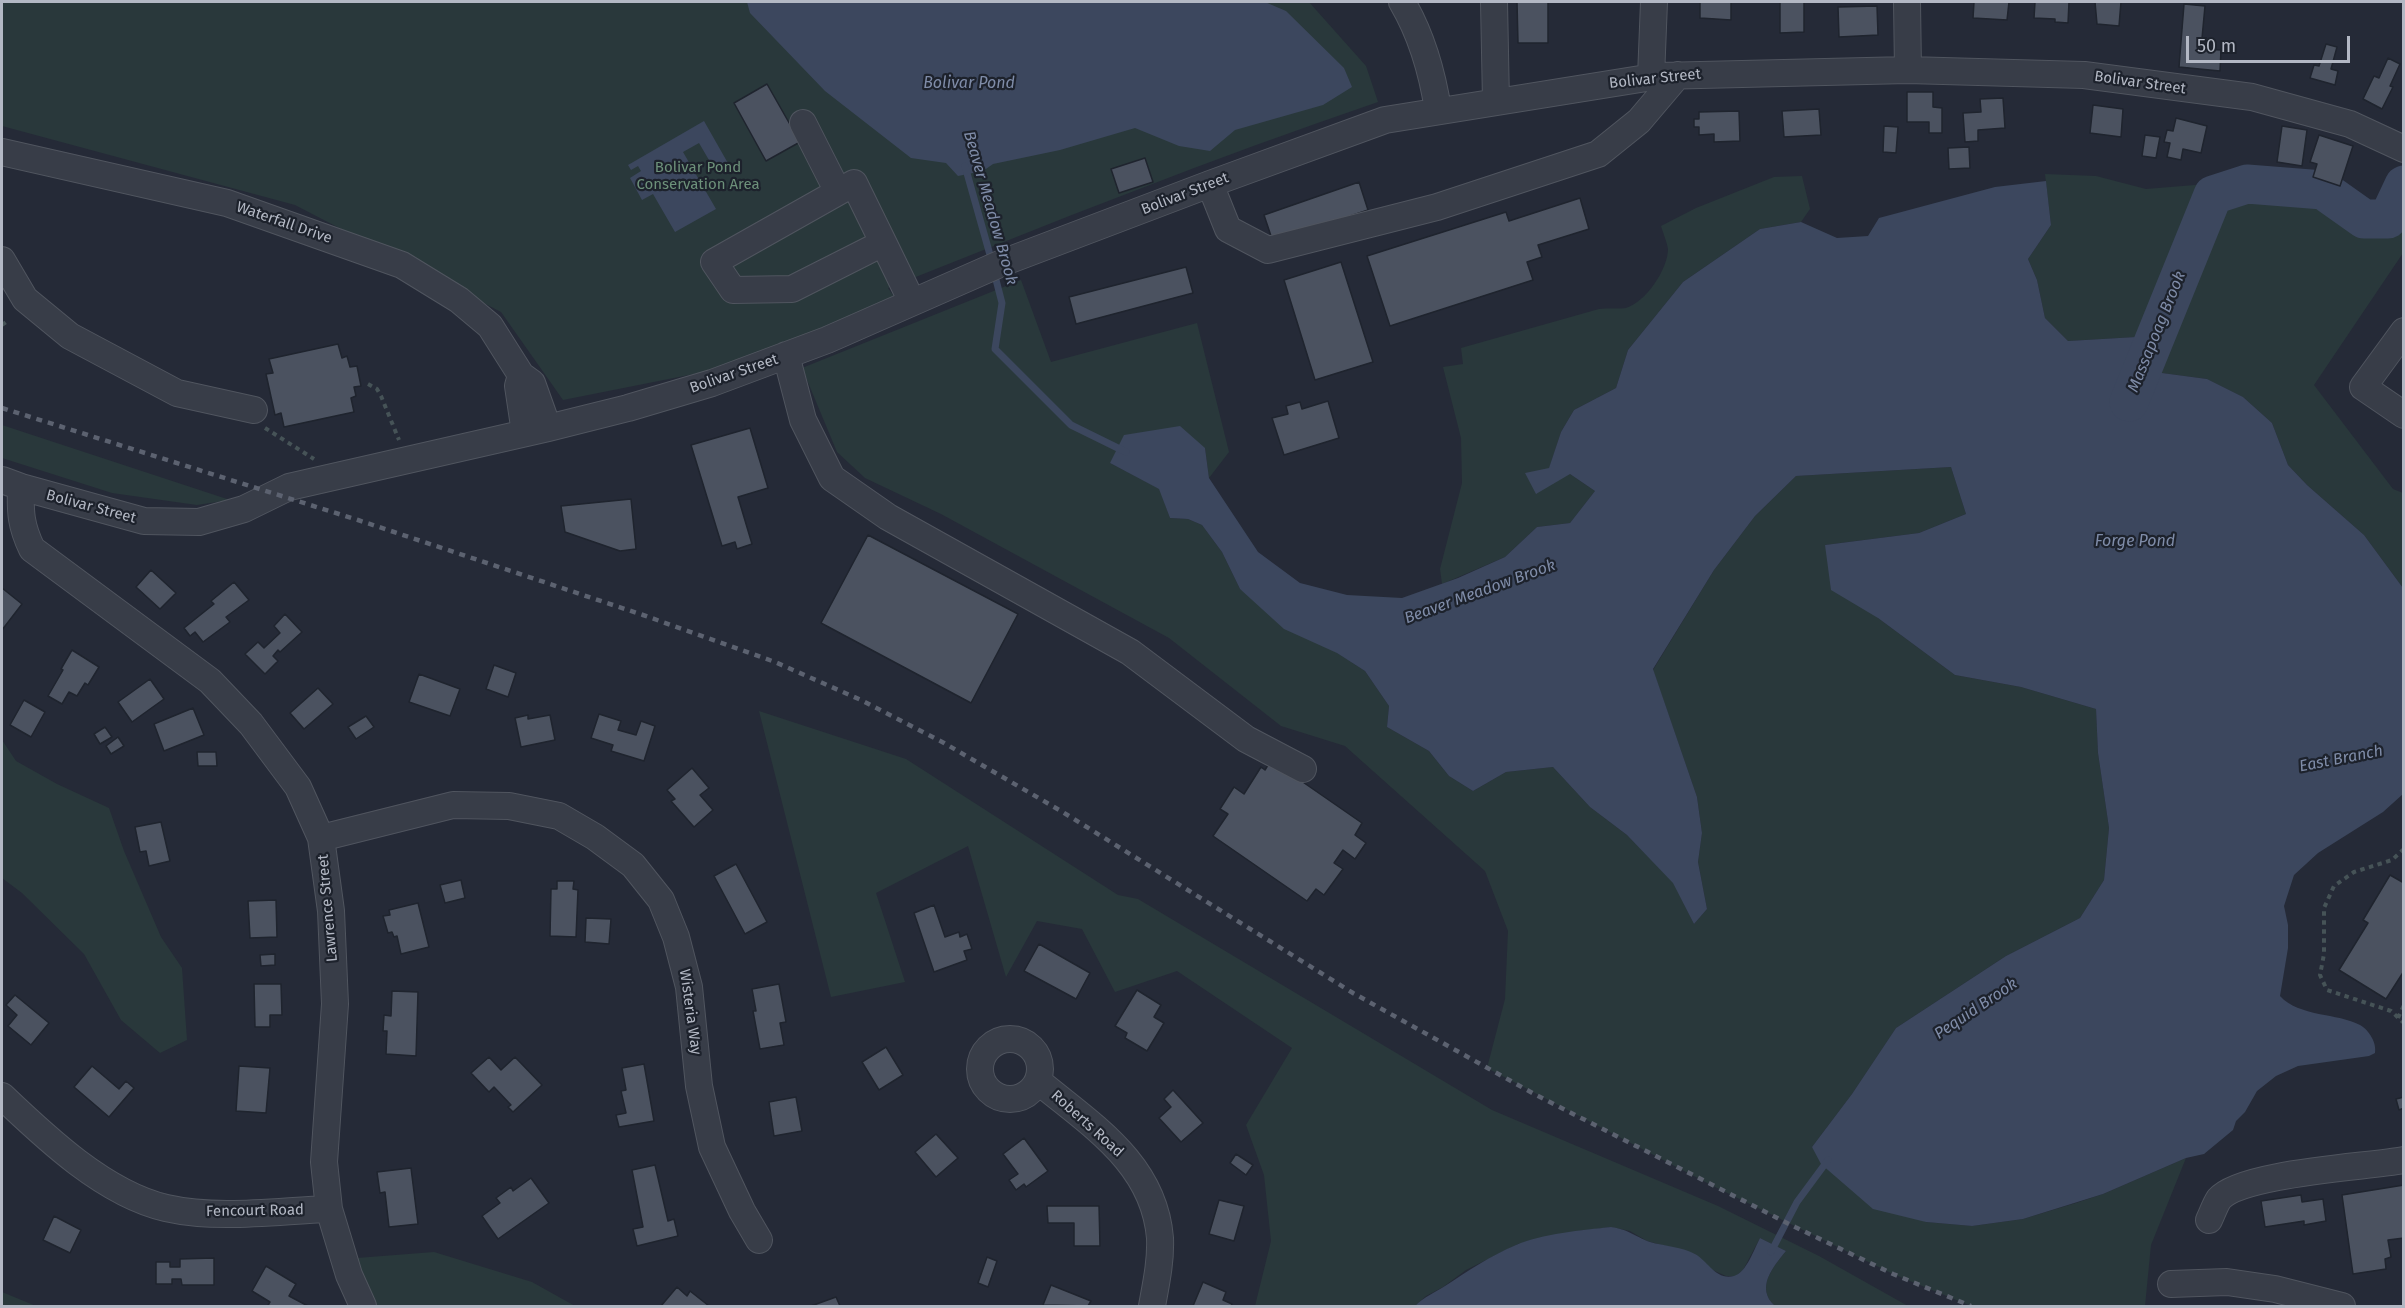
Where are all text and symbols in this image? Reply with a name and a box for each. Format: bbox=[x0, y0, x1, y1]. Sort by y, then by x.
scale bar bbox=[2189, 24, 2352, 62]
text: 50 m bbox=[2197, 35, 2236, 57]
street label: Bolivar Street bbox=[1608, 65, 1702, 93]
street label: Bolivar Street bbox=[2093, 68, 2187, 98]
water label: Bolivar Pond bbox=[923, 74, 1015, 94]
water label: Beaver Meadow Brook bbox=[959, 129, 1021, 287]
park label: Bolivar Pond Conservation Area bbox=[636, 159, 760, 194]
street label: Bolivar Street bbox=[1139, 169, 1231, 219]
street label: Waterfall Drive bbox=[234, 198, 334, 248]
water label: Massapoag Brook bbox=[2124, 269, 2190, 395]
street label: Bolivar Street bbox=[687, 350, 781, 398]
street label: Bolivar Street bbox=[44, 486, 138, 528]
water label: Forge Pond bbox=[2095, 532, 2175, 552]
water label: Beaver Meadow Brook bbox=[1402, 556, 1558, 628]
water label: East Branch bbox=[2297, 741, 2385, 777]
street label: Lawrence Street bbox=[314, 853, 342, 963]
street label: Wisteria Way bbox=[675, 968, 705, 1056]
water label: Pequid Brook bbox=[1931, 974, 2021, 1044]
street label: Roberts Road bbox=[1047, 1087, 1127, 1161]
street label: Fencourt Road bbox=[206, 1201, 304, 1221]

